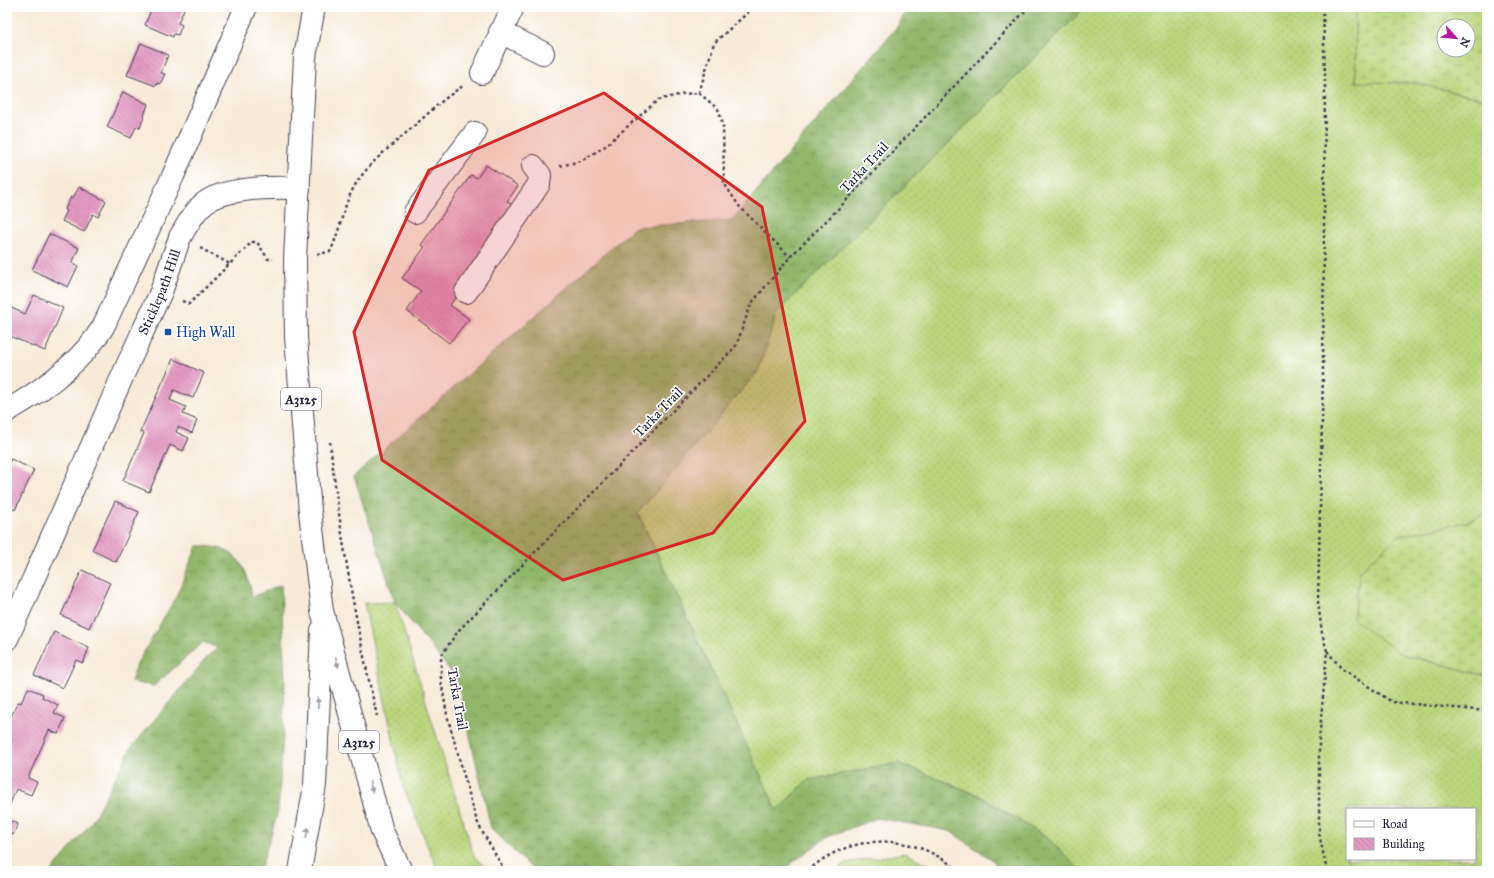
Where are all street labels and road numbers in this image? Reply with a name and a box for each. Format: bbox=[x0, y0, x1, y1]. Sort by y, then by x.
street label: Tarka Trail bbox=[837, 138, 892, 196]
street label: Sticklepath Hill bbox=[134, 247, 184, 338]
street label: Tarka Trail bbox=[630, 384, 687, 441]
road number: A3125 bbox=[281, 388, 321, 410]
street label: Tarka Trail bbox=[444, 666, 471, 732]
road number: A3125 bbox=[339, 731, 379, 753]

